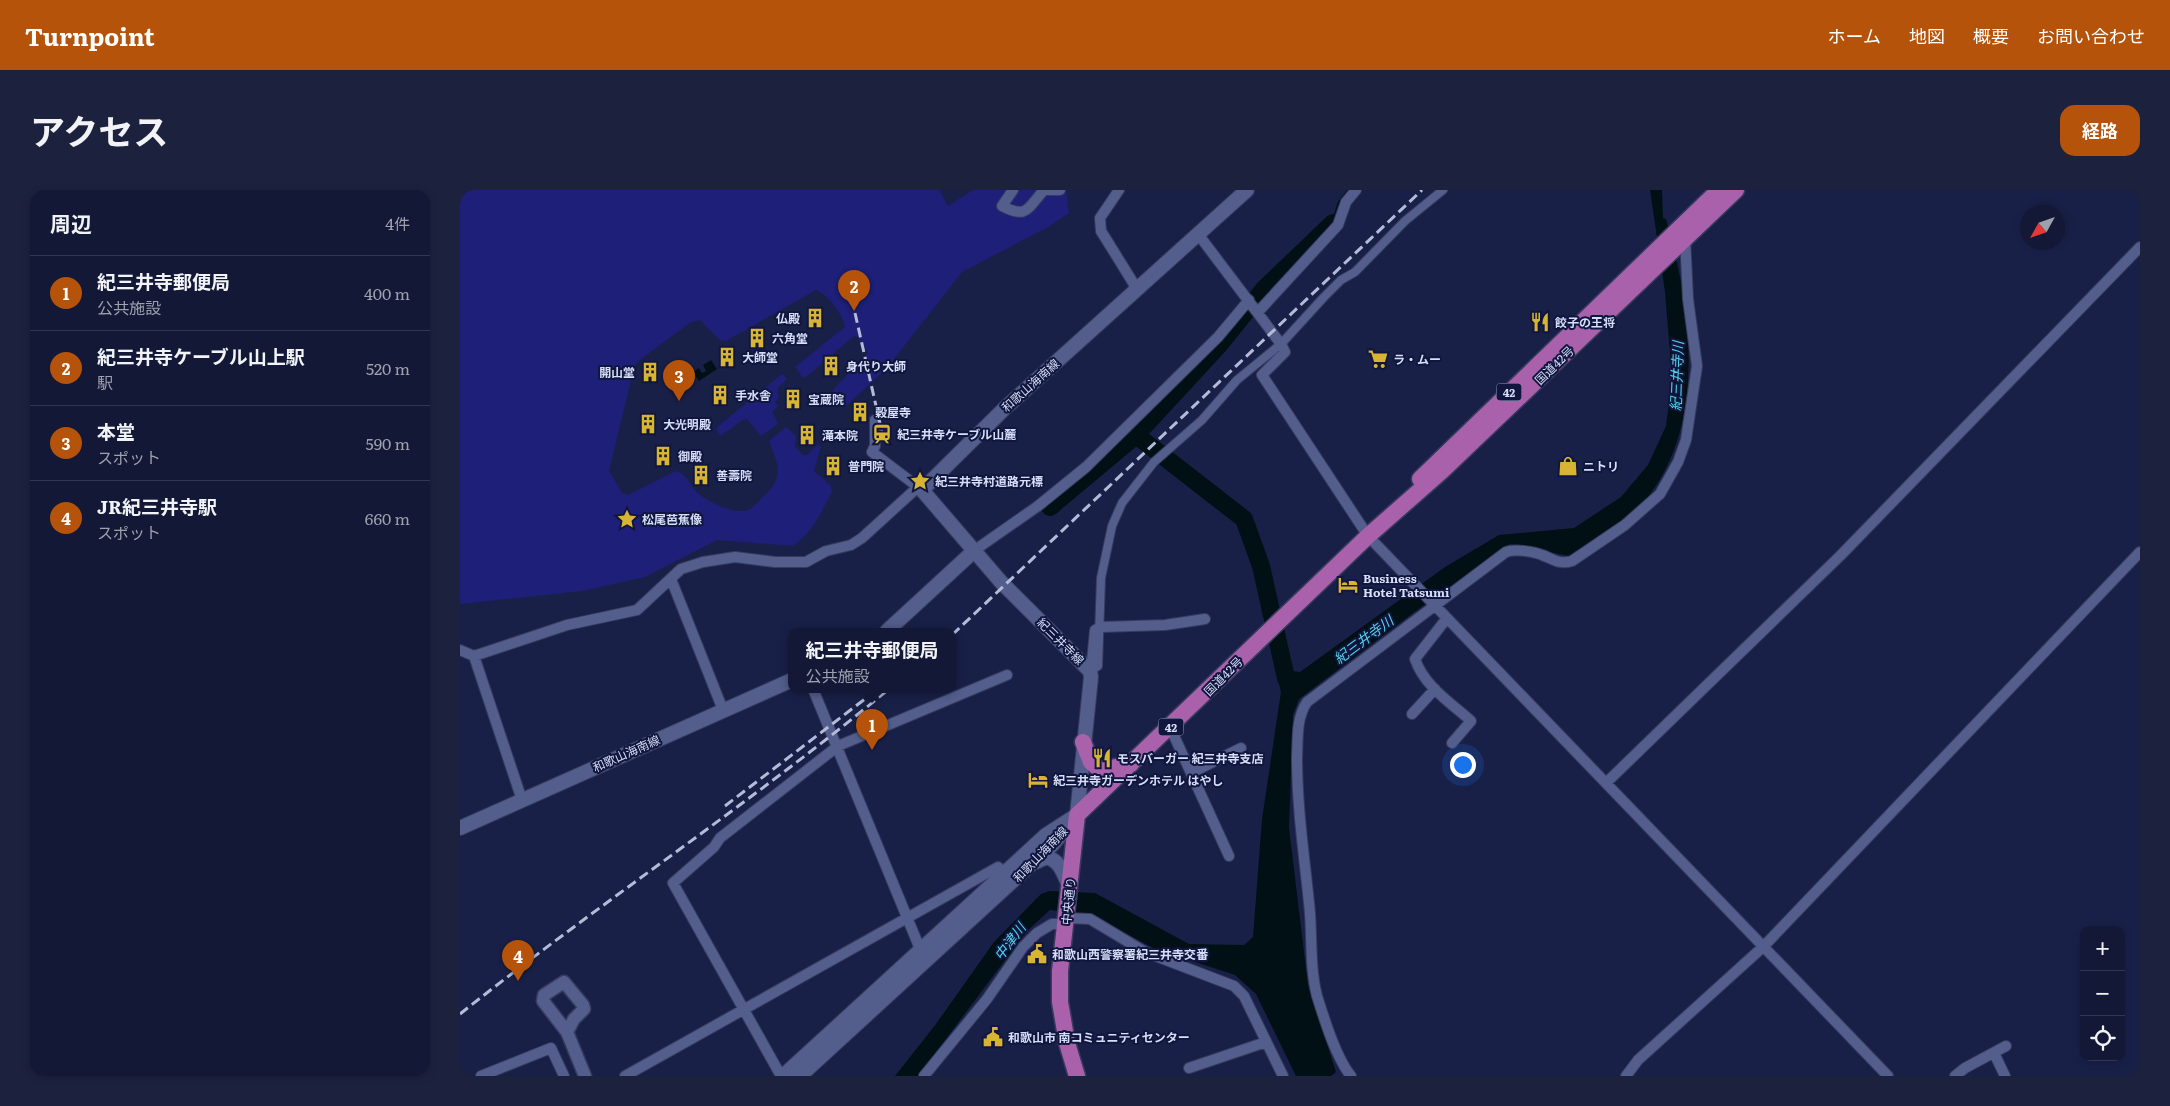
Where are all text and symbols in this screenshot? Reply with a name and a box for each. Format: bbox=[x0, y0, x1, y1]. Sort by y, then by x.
text: Turnpoint bbox=[25, 18, 155, 53]
text: ホーム bbox=[1828, 22, 1881, 49]
text: 地図 bbox=[1909, 22, 1945, 49]
text: 概要 bbox=[1973, 22, 2009, 49]
text: お問い合わせ bbox=[2037, 22, 2145, 49]
text: アクセス bbox=[30, 104, 168, 156]
button: 経路 bbox=[2060, 105, 2140, 156]
north arrow bbox=[2020, 205, 2065, 250]
text: 周辺 bbox=[50, 207, 92, 238]
text: 4件 bbox=[385, 211, 410, 235]
text: 紀三井寺郵便局 bbox=[97, 267, 230, 295]
pin: 2 bbox=[838, 270, 870, 311]
text: 1 bbox=[63, 281, 69, 305]
text: 400 m bbox=[364, 281, 410, 305]
text: 公共施設 bbox=[97, 295, 161, 319]
building icon: 仏殿 bbox=[804, 307, 826, 329]
place label: 仏殿 bbox=[776, 309, 800, 327]
restaurant icon: 餃子の王将 bbox=[1529, 311, 1551, 333]
place label: 餃子の王将 bbox=[1554, 313, 1615, 331]
building icon: 六角堂 bbox=[746, 327, 768, 349]
place label: 六角堂 bbox=[772, 329, 808, 347]
water label: 紀三井寺川 bbox=[1665, 339, 1687, 411]
text: 紀三井寺ケーブル山上駅 bbox=[97, 342, 305, 370]
street label: 国道42号 bbox=[1530, 342, 1578, 388]
building icon: 大師堂 bbox=[716, 346, 738, 368]
place label: 大師堂 bbox=[742, 348, 778, 366]
supermarket icon: ラ・ムー bbox=[1367, 348, 1389, 370]
place label: ラ・ムー bbox=[1393, 350, 1441, 368]
street label: 和歌山海南線 bbox=[997, 354, 1063, 416]
building icon: 身代り大師 bbox=[820, 355, 842, 377]
text: 2 bbox=[62, 356, 70, 380]
text: 520 m bbox=[366, 356, 410, 380]
place label: 身代り大師 bbox=[846, 357, 906, 375]
pin: 3 bbox=[663, 360, 695, 401]
building icon: 開山堂 bbox=[639, 361, 661, 383]
place label: 開山堂 bbox=[599, 363, 635, 381]
text: 駅 bbox=[97, 370, 113, 394]
road number: 42 bbox=[1496, 383, 1522, 400]
building icon: 手水舎 bbox=[709, 384, 731, 406]
place label: 手水舎 bbox=[735, 386, 771, 404]
building icon: 宝蔵院 bbox=[782, 388, 804, 410]
place label: 宝蔵院 bbox=[808, 390, 844, 408]
building icon: 穀屋寺 bbox=[849, 401, 871, 423]
place label: 穀屋寺 bbox=[875, 403, 911, 421]
building icon: 大光明殿 bbox=[637, 413, 659, 435]
place label: 大光明殿 bbox=[663, 415, 711, 433]
text: 本堂 bbox=[97, 417, 135, 445]
station icon: 紀三井寺ケーブル山麓 bbox=[871, 423, 893, 445]
building icon: 滝本院 bbox=[796, 424, 818, 446]
place label: 紀三井寺ケーブル山麓 bbox=[897, 425, 1016, 443]
place label: 滝本院 bbox=[822, 426, 858, 444]
text: 3 bbox=[62, 431, 70, 455]
text: 590 m bbox=[366, 431, 410, 455]
text: スポット bbox=[97, 445, 161, 469]
building icon: 御殿 bbox=[652, 445, 674, 467]
place label: 御殿 bbox=[678, 447, 702, 465]
building icon: 普門院 bbox=[822, 455, 844, 477]
shop icon: ニトリ bbox=[1557, 455, 1579, 477]
place label: 普門院 bbox=[848, 457, 884, 475]
place label: ニトリ bbox=[1583, 457, 1619, 475]
building icon: 善壽院 bbox=[690, 464, 712, 486]
place label: 善壽院 bbox=[716, 466, 752, 484]
place icon: 紀三井寺村道路元標 bbox=[909, 470, 931, 492]
place label: 紀三井寺村道路元標 bbox=[935, 472, 1043, 490]
text: JR紀三井寺駅 bbox=[97, 492, 217, 520]
text: 4 bbox=[61, 506, 71, 530]
text: 660 m bbox=[365, 506, 410, 530]
place icon: 松尾芭蕉像 bbox=[616, 508, 638, 530]
place label: 松尾芭蕉像 bbox=[642, 510, 702, 528]
text: スポット bbox=[97, 520, 161, 544]
place label: Business Hotel Tatsumi bbox=[1363, 569, 1450, 601]
hotel icon: Business Hotel Tatsumi bbox=[1337, 574, 1359, 596]
water label: 紀三井寺川 bbox=[1329, 609, 1399, 668]
street label: 紀三井寺線 bbox=[1033, 613, 1089, 669]
popup bbox=[788, 628, 956, 693]
text: 紀三井寺郵便局 bbox=[805, 635, 939, 663]
street label: 国道42号 bbox=[1199, 652, 1247, 700]
text: 公共施設 bbox=[805, 663, 870, 687]
pin: 1 bbox=[856, 709, 888, 750]
road number: 42 bbox=[1158, 718, 1184, 736]
street label: 和歌山海南線 bbox=[589, 730, 663, 776]
restaurant icon: モスバーガー 紀三井寺支店 bbox=[1091, 747, 1113, 769]
place label: モスバーガー 紀三井寺支店 bbox=[1117, 749, 1263, 767]
your location bbox=[1450, 752, 1476, 778]
hotel icon: 紀三井寺ガーデンホテル はやし bbox=[1027, 769, 1049, 791]
place label: 紀三井寺ガーデンホテル はやし bbox=[1053, 771, 1223, 789]
street label: 和歌山海南線 bbox=[1009, 822, 1071, 886]
street label: 中央通り bbox=[1057, 876, 1079, 926]
water label: 中津川 bbox=[988, 917, 1031, 964]
map controls bbox=[2080, 926, 2125, 1061]
button: + bbox=[2080, 926, 2125, 971]
pin: 4 bbox=[502, 940, 534, 981]
public building icon: 和歌山西警察署紀三井寺交番 bbox=[1026, 943, 1048, 965]
place label: 和歌山西警察署紀三井寺交番 bbox=[1052, 945, 1209, 963]
button: − bbox=[2080, 971, 2125, 1016]
button: locate bbox=[2080, 1016, 2125, 1061]
public building icon: 和歌山市 南コミュニティセンター bbox=[982, 1026, 1004, 1048]
place label: 和歌山市 南コミュニティセンター bbox=[1008, 1028, 1190, 1046]

